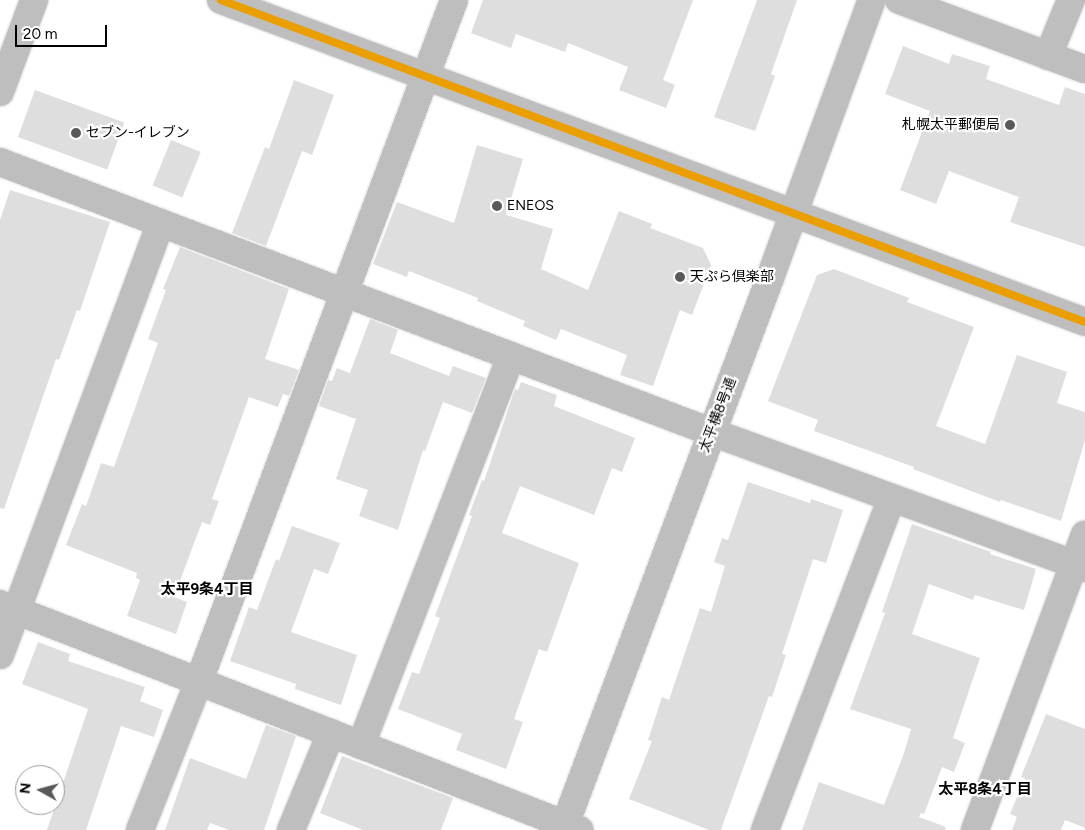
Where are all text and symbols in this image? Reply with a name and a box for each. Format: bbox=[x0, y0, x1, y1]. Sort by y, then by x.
scale bar bbox=[18, 15, 110, 47]
text: 20 m bbox=[23, 25, 57, 43]
place label: 札幌太平郵便局 bbox=[902, 117, 1000, 133]
marker: 札幌太平郵便局 bbox=[1004, 119, 1016, 131]
place label: セブン-イレブン bbox=[86, 125, 190, 141]
marker: セブン-イレブン bbox=[70, 127, 82, 139]
place label: ENEOS bbox=[507, 198, 554, 214]
marker: ENEOS bbox=[491, 200, 503, 212]
place label: 天ぷら倶楽部 bbox=[690, 269, 774, 285]
marker: 天ぷら倶楽部 bbox=[674, 271, 686, 283]
street label: 太平横8号通 bbox=[696, 375, 740, 455]
district label: 太平9条4丁目 bbox=[160, 581, 254, 599]
north arrow bbox=[15, 765, 65, 815]
district label: 太平8条4丁目 bbox=[938, 781, 1032, 799]
text: N bbox=[17, 782, 35, 795]

